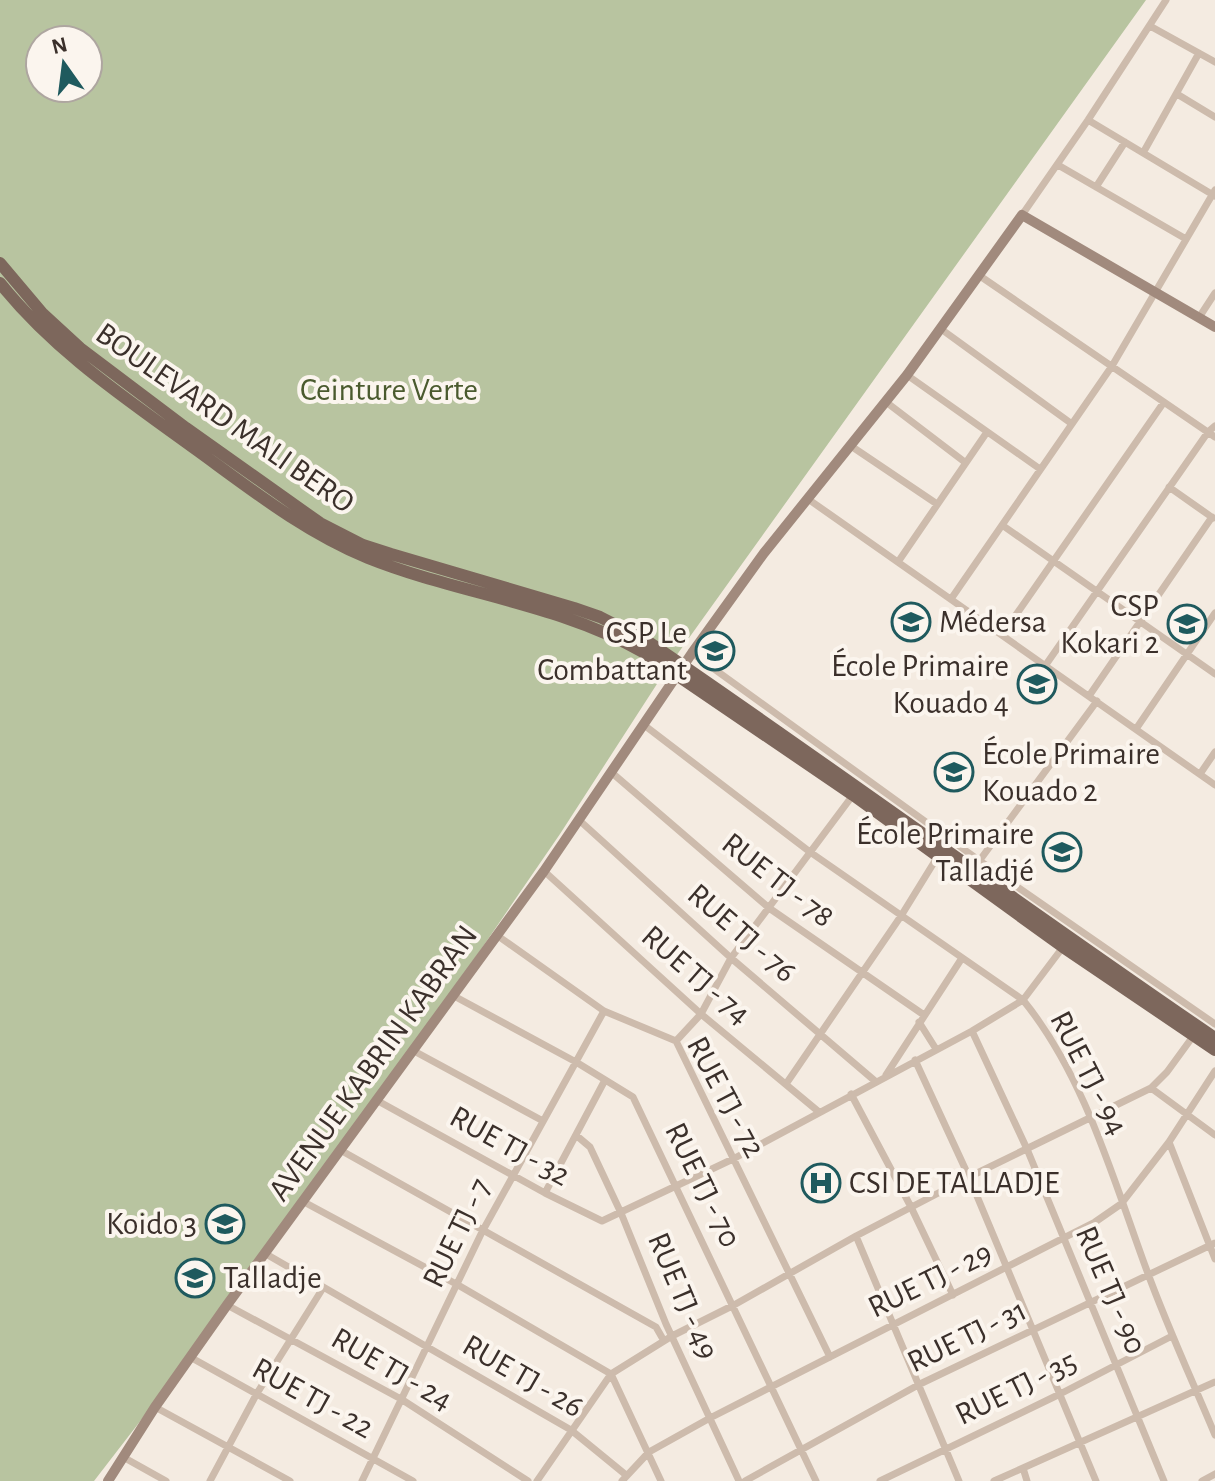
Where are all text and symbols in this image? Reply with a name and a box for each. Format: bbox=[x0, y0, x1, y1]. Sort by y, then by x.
north arrow bbox=[24, 24, 104, 104]
text: N bbox=[49, 33, 69, 58]
street label: BOULEVARD MALI BERO bbox=[90, 317, 360, 519]
park label: Ceinture Verte bbox=[300, 374, 478, 406]
place label: CSP Kokari 2 bbox=[1060, 590, 1159, 659]
school or university icon: Médersa bbox=[890, 601, 932, 643]
school or university icon: CSP Kokari 2 bbox=[1166, 603, 1208, 645]
place label: Médersa bbox=[939, 606, 1047, 638]
place label: CSP Le Combattant bbox=[537, 617, 687, 686]
school or university icon: CSP Le Combattant bbox=[694, 630, 736, 672]
place label: École Primaire Kouado 4 bbox=[831, 647, 1009, 719]
school or university icon: École Primaire Kouado 4 bbox=[1016, 663, 1058, 705]
place label: École Primaire Kouado 2 bbox=[982, 735, 1160, 807]
school or university icon: École Primaire Kouado 2 bbox=[933, 751, 975, 793]
place label: École Primaire Talladjé bbox=[856, 815, 1034, 887]
street label: RUE TJ - 78 bbox=[716, 827, 840, 933]
school or university icon: École Primaire Talladjé bbox=[1041, 831, 1083, 873]
street label: RUE TJ - 76 bbox=[682, 878, 802, 988]
street label: AVENUE KABRIN KABRAN bbox=[263, 919, 483, 1207]
street label: RUE TJ - 74 bbox=[635, 919, 757, 1031]
street label: RUE TJ - 94 bbox=[1044, 1006, 1134, 1140]
street label: RUE TJ - 72 bbox=[681, 1031, 771, 1163]
street label: RUE TJ - 32 bbox=[445, 1100, 575, 1192]
street label: RUE TJ - 70 bbox=[659, 1118, 747, 1252]
hospital icon: CSI DE TALLADJE bbox=[800, 1162, 842, 1204]
place label: CSI DE TALLADJE bbox=[849, 1167, 1060, 1199]
street label: RUE TJ - 7 bbox=[417, 1173, 497, 1293]
school or university icon: Koido 3 bbox=[204, 1203, 246, 1245]
place label: Koido 3 bbox=[106, 1208, 197, 1240]
street label: RUE TJ - 90 bbox=[1070, 1221, 1152, 1359]
street label: RUE TJ - 49 bbox=[642, 1228, 724, 1364]
street label: RUE TJ - 29 bbox=[863, 1236, 997, 1324]
school or university icon: Talladje bbox=[174, 1257, 216, 1299]
place label: Talladje bbox=[223, 1262, 322, 1294]
street label: RUE TJ - 31 bbox=[902, 1294, 1032, 1378]
street label: RUE TJ - 24 bbox=[326, 1322, 458, 1416]
street label: RUE TJ - 26 bbox=[457, 1329, 589, 1423]
street label: RUE TJ - 35 bbox=[950, 1345, 1082, 1431]
street label: RUE TJ - 22 bbox=[247, 1352, 379, 1444]

